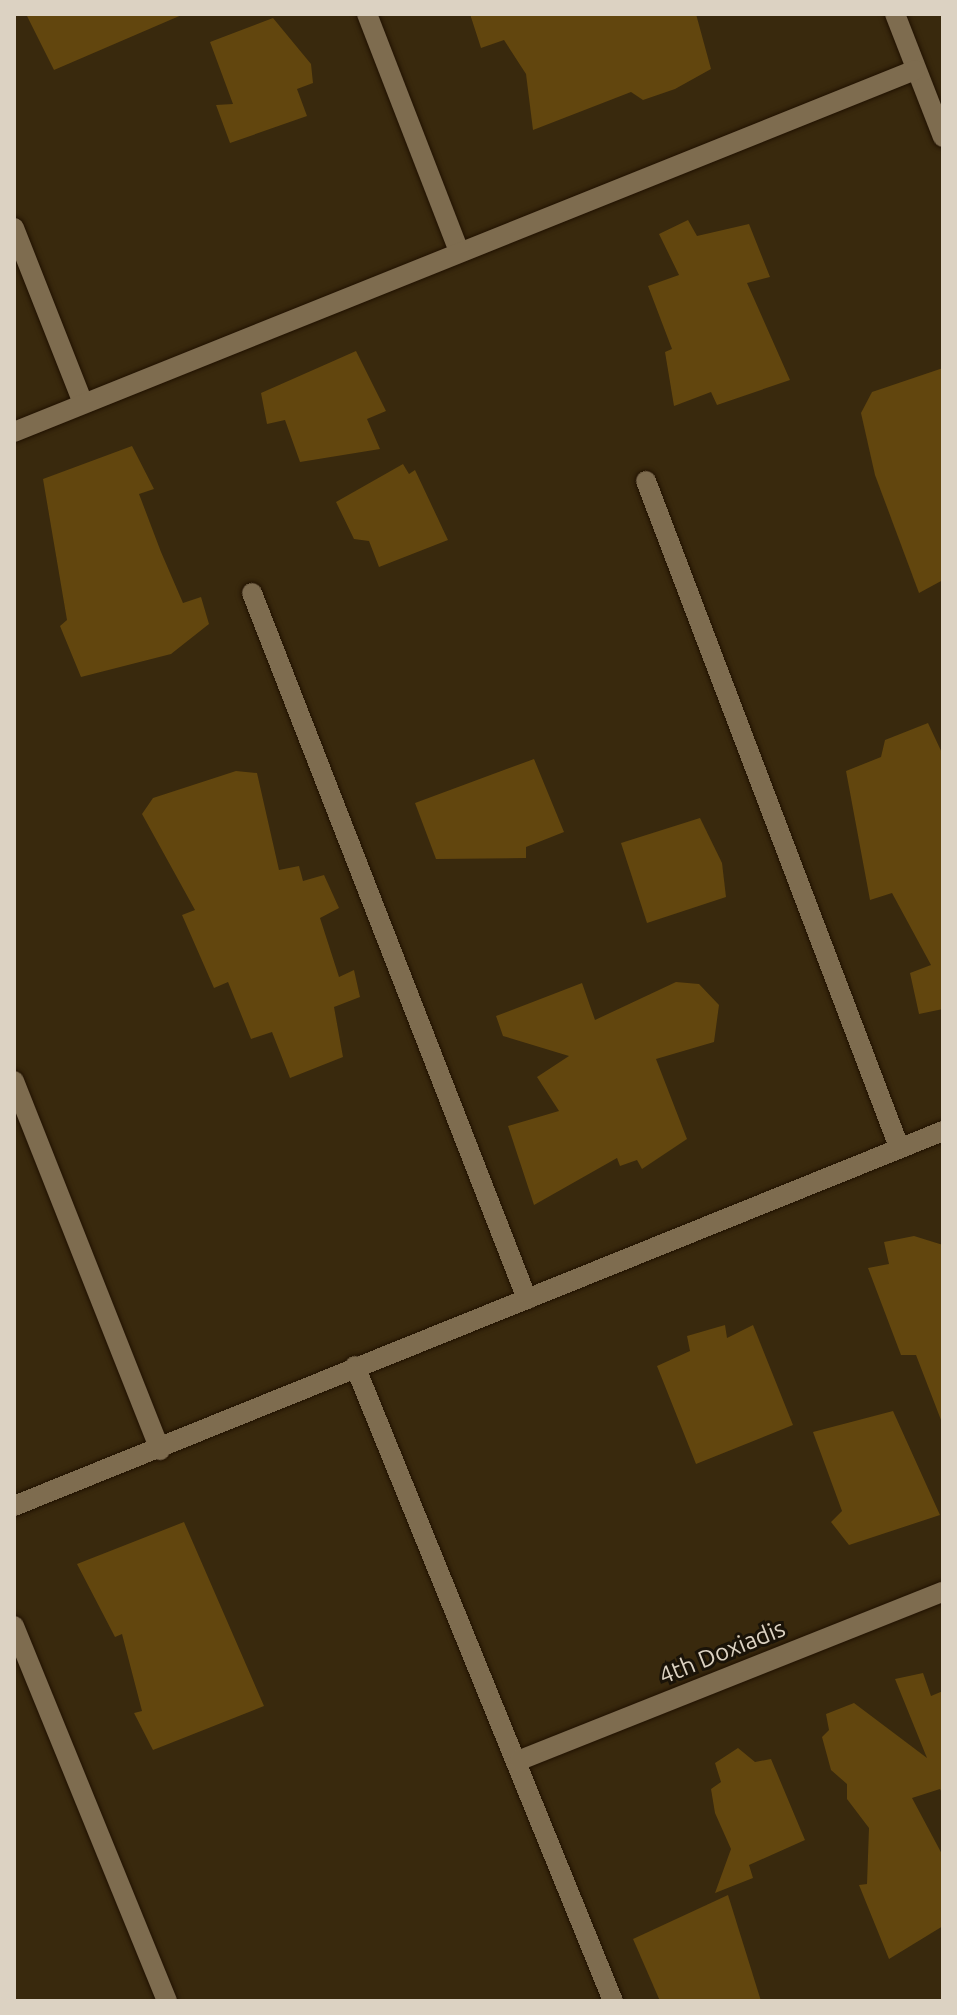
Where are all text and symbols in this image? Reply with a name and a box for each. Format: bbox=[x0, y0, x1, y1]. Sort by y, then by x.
street label: 4th Doxiadis bbox=[655, 1614, 789, 1690]

